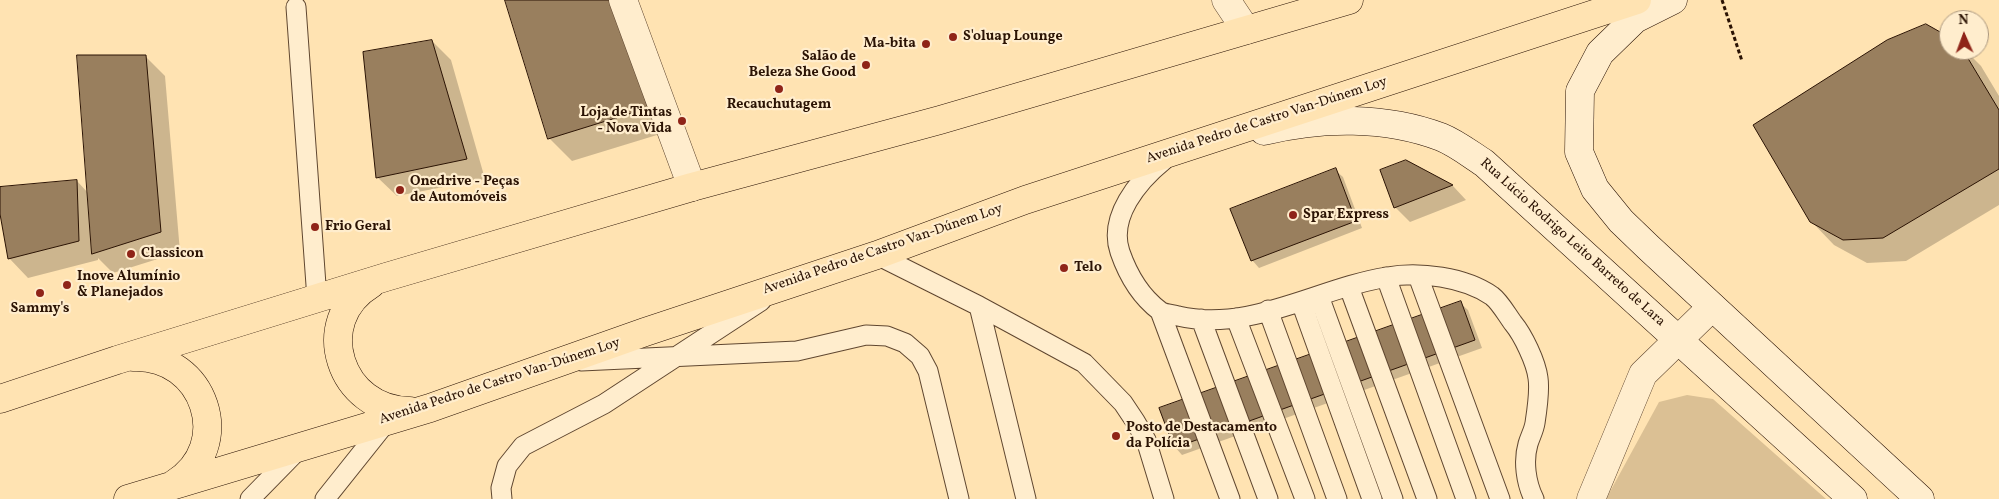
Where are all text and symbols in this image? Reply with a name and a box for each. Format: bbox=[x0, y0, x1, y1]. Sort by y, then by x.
north arrow bbox=[1939, 10, 1989, 60]
text: N bbox=[1958, 11, 1969, 30]
place label: S'oluap Lounge bbox=[963, 29, 1063, 45]
marker: S'oluap Lounge bbox=[947, 31, 959, 43]
place label: Ma-bita bbox=[863, 36, 916, 52]
marker: Ma-bita bbox=[920, 38, 932, 50]
place label: Salão de Beleza She Good bbox=[749, 49, 856, 82]
marker: Salão de Beleza She Good bbox=[860, 59, 872, 71]
street label: Avenida Pedro de Castro Van-Dúnem Loy bbox=[1144, 74, 1390, 168]
marker: Recauchutagem bbox=[773, 83, 785, 95]
place label: Recauchutagem bbox=[727, 97, 831, 113]
place label: Loja de Tintas - Nova Vida bbox=[580, 105, 672, 138]
marker: Loja de Tintas - Nova Vida bbox=[676, 115, 688, 127]
street label: Rua Lúcio Rodrigo Leito Barreto de Lara bbox=[1476, 155, 1668, 331]
place label: Onedrive - Peças de Automóveis bbox=[410, 174, 519, 206]
marker: Onedrive - Peças de Automóveis bbox=[394, 184, 406, 196]
street label: Avenida Pedro de Castro Van-Dúnem Loy bbox=[761, 201, 1005, 299]
place label: Spar Express bbox=[1303, 207, 1389, 223]
marker: Spar Express bbox=[1287, 209, 1299, 221]
place label: Frio Geral bbox=[325, 219, 391, 235]
marker: Frio Geral bbox=[309, 221, 321, 233]
place label: Classicon bbox=[141, 246, 204, 262]
marker: Classicon bbox=[125, 248, 137, 260]
place label: Telo bbox=[1074, 260, 1102, 276]
marker: Telo bbox=[1058, 262, 1070, 274]
place label: Inove Alumínio & Planejados bbox=[77, 269, 180, 302]
marker: Inove Alumínio & Planejados bbox=[61, 279, 73, 291]
marker: Sammy's bbox=[34, 287, 46, 299]
place label: Sammy's bbox=[11, 301, 69, 317]
street label: Avenida Pedro de Castro Van-Dúnem Loy bbox=[377, 335, 623, 429]
place label: Posto de Destacamento da Polícia bbox=[1126, 420, 1277, 452]
marker: Posto de Destacamento da Polícia bbox=[1110, 430, 1122, 442]

